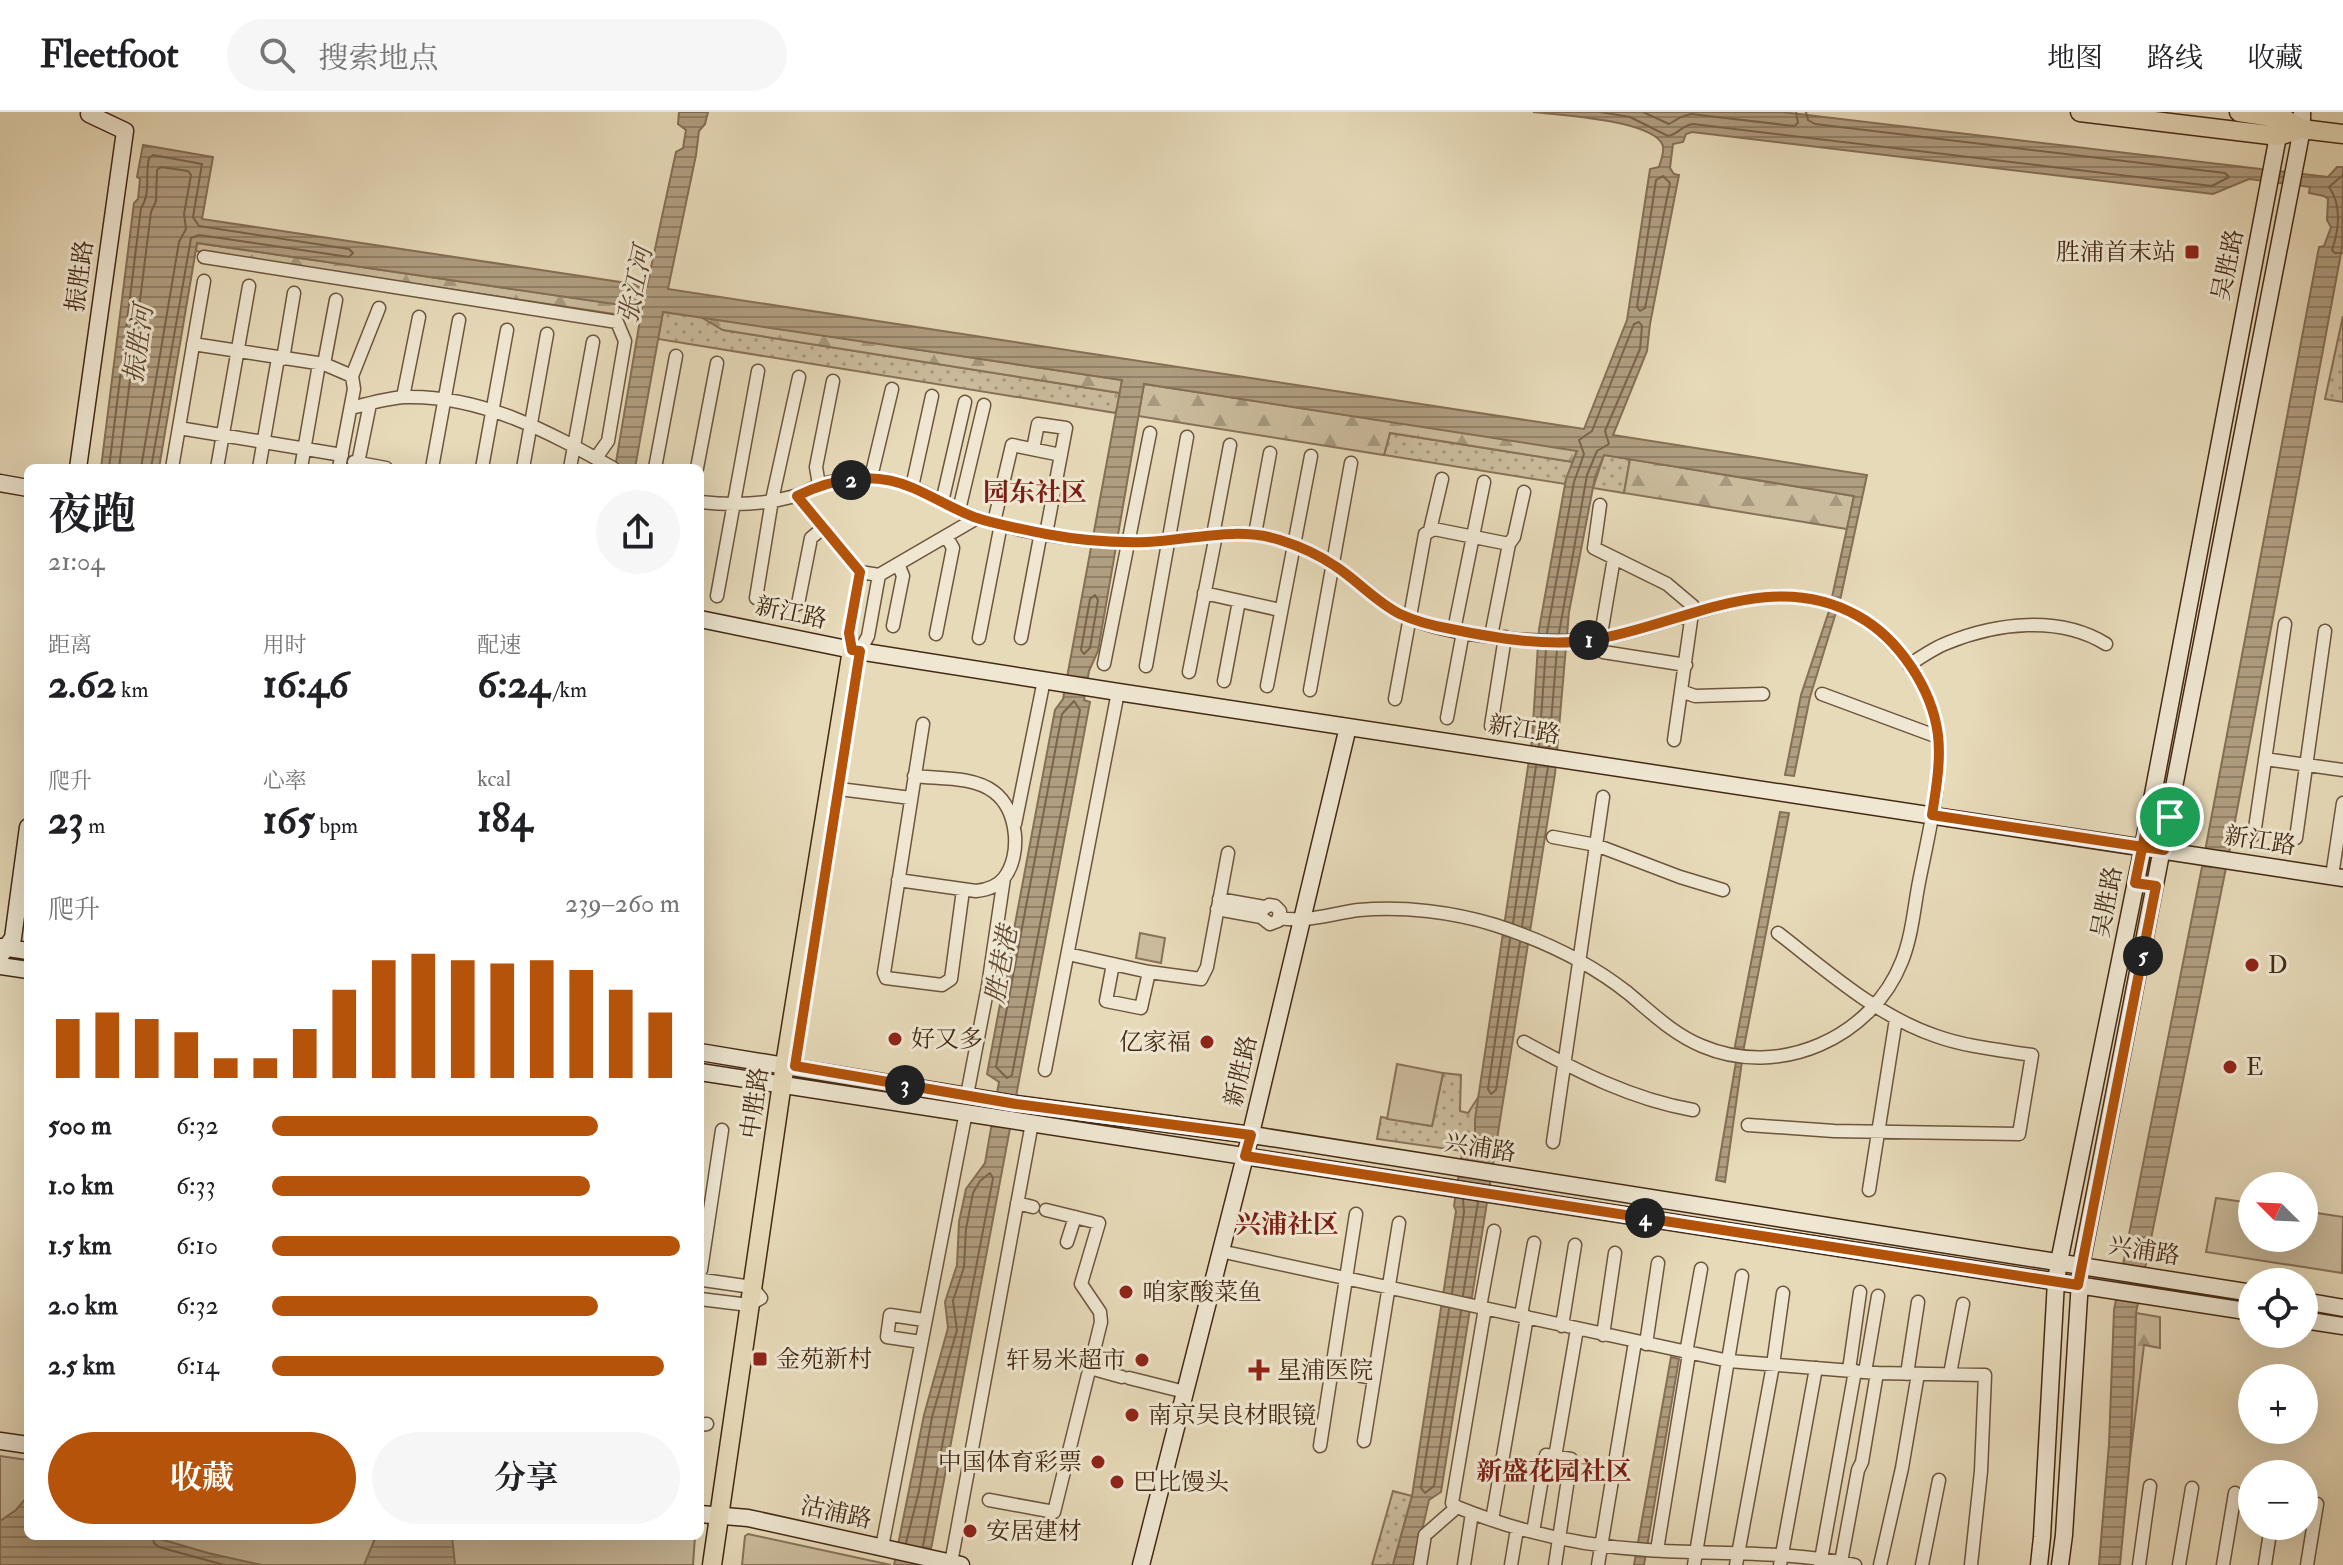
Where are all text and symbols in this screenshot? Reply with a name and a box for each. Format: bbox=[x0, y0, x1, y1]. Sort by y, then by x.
search box bbox=[227, 19, 787, 91]
text: Fleetfoot bbox=[40, 31, 179, 79]
icon: search bbox=[255, 33, 299, 77]
text: 搜索地点 bbox=[319, 40, 439, 77]
text: 地图 bbox=[2047, 41, 2103, 76]
text: 路线 bbox=[2147, 41, 2203, 76]
text: 收藏 bbox=[2247, 41, 2303, 76]
street label: 吴胜路 bbox=[2205, 227, 2251, 303]
place label: 胜浦首末站 bbox=[2056, 237, 2176, 268]
street label: 振胜路 bbox=[60, 238, 100, 314]
water label: 张江河 bbox=[612, 240, 661, 326]
marker: 胜浦首末站 bbox=[2183, 243, 2201, 261]
water label: 振胜河 bbox=[118, 299, 161, 385]
pin: 2 bbox=[831, 460, 871, 500]
text: 2 bbox=[845, 466, 857, 494]
district label: 园东社区 bbox=[983, 477, 1087, 509]
text: 夜跑 bbox=[48, 488, 136, 543]
button: share bbox=[596, 490, 680, 574]
text: 21:04 bbox=[48, 546, 104, 578]
street label: 新江路 bbox=[753, 590, 829, 636]
pin: 1 bbox=[1569, 620, 1609, 660]
text: 1 bbox=[1585, 626, 1593, 654]
text: 距离 bbox=[48, 631, 92, 659]
text: 用时 bbox=[263, 631, 307, 659]
text: 配速 bbox=[477, 631, 521, 659]
text: 2.62 bbox=[48, 659, 116, 710]
text: 16:46 bbox=[263, 659, 349, 710]
text: 6:24 bbox=[477, 659, 549, 710]
text: km bbox=[116, 676, 149, 704]
text: /km bbox=[549, 676, 587, 704]
street label: 新江路 bbox=[1486, 709, 1562, 751]
text: kcal bbox=[477, 765, 511, 793]
text: 爬升 bbox=[48, 767, 92, 795]
text: 心率 bbox=[263, 767, 307, 795]
pin bbox=[2136, 783, 2204, 851]
text: 184 bbox=[477, 793, 532, 844]
text: 23 bbox=[48, 795, 84, 846]
text: 165 bbox=[263, 795, 315, 846]
icon: arrive bbox=[2148, 795, 2192, 839]
text: m bbox=[84, 812, 105, 840]
text: bpm bbox=[315, 812, 358, 840]
street label: 新江路 bbox=[2222, 820, 2298, 862]
street label: 吴胜路 bbox=[2085, 864, 2129, 940]
text: 239–260 m bbox=[565, 888, 680, 920]
text: 爬升 bbox=[48, 894, 100, 926]
water label: 胜巷港 bbox=[979, 921, 1025, 1006]
pin: 5 bbox=[2123, 936, 2163, 976]
text: 5 bbox=[2138, 942, 2148, 970]
place label: D bbox=[2268, 950, 2288, 981]
marker: D bbox=[2243, 956, 2261, 974]
place label: 好又多 bbox=[911, 1024, 983, 1055]
place label: 亿家福 bbox=[1119, 1027, 1191, 1058]
marker: 好又多 bbox=[886, 1030, 904, 1048]
street label: 新胜路 bbox=[1218, 1032, 1264, 1110]
marker: 亿家福 bbox=[1198, 1033, 1216, 1051]
place label: E bbox=[2246, 1052, 2263, 1083]
marker: E bbox=[2221, 1058, 2239, 1076]
street label: 中胜路 bbox=[735, 1065, 775, 1141]
pin: 3 bbox=[885, 1065, 925, 1105]
text: 3 bbox=[901, 1071, 909, 1099]
text: 500 m bbox=[48, 1110, 112, 1142]
text: 6:32 bbox=[176, 1110, 219, 1142]
street label: 兴浦路 bbox=[1442, 1127, 1518, 1169]
text: 1.0 km bbox=[48, 1170, 114, 1202]
text: 6:33 bbox=[176, 1170, 216, 1202]
north arrow bbox=[2238, 1172, 2318, 1252]
map controls bbox=[2238, 1172, 2318, 1540]
pin: 4 bbox=[1625, 1198, 1665, 1238]
text: 4 bbox=[1639, 1204, 1651, 1232]
district label: 兴浦社区 bbox=[1235, 1209, 1339, 1241]
text: 1.5 km bbox=[48, 1230, 111, 1262]
text: 6:10 bbox=[176, 1230, 218, 1262]
street label: 兴浦路 bbox=[2106, 1230, 2182, 1272]
button: locate bbox=[2238, 1268, 2318, 1348]
place label: 咱家酸菜鱼 bbox=[1142, 1277, 1262, 1308]
marker: 咱家酸菜鱼 bbox=[1117, 1283, 1135, 1301]
text: 2.0 km bbox=[48, 1290, 118, 1322]
text: 6:32 bbox=[176, 1290, 219, 1322]
place label: 金苑新村 bbox=[776, 1344, 872, 1375]
place label: 轩易米超市 bbox=[1006, 1345, 1126, 1376]
text: 2.5 km bbox=[48, 1350, 115, 1382]
text: 6:14 bbox=[176, 1350, 219, 1382]
marker: 金苑新村 bbox=[751, 1350, 769, 1368]
marker: 轩易米超市 bbox=[1133, 1351, 1151, 1369]
place label: 星浦医院 bbox=[1277, 1355, 1373, 1386]
marker: 星浦医院 bbox=[1248, 1359, 1270, 1381]
button: + bbox=[2238, 1364, 2318, 1444]
place label: 南京吴良材眼镜 bbox=[1148, 1400, 1316, 1431]
marker: 南京吴良材眼镜 bbox=[1123, 1406, 1141, 1424]
button: 收藏 bbox=[48, 1432, 356, 1524]
button: 分享 bbox=[372, 1432, 680, 1524]
place label: 中国体育彩票 bbox=[938, 1447, 1082, 1478]
marker: 中国体育彩票 bbox=[1089, 1453, 1107, 1471]
district label: 新盛花园社区 bbox=[1476, 1456, 1632, 1488]
button: − bbox=[2238, 1460, 2318, 1540]
place label: 巴比馒头 bbox=[1133, 1467, 1229, 1498]
marker: 巴比馒头 bbox=[1108, 1473, 1126, 1491]
street label: 沽浦路 bbox=[798, 1490, 874, 1536]
place label: 安居建材 bbox=[986, 1516, 1082, 1547]
marker: 安居建材 bbox=[961, 1522, 979, 1540]

